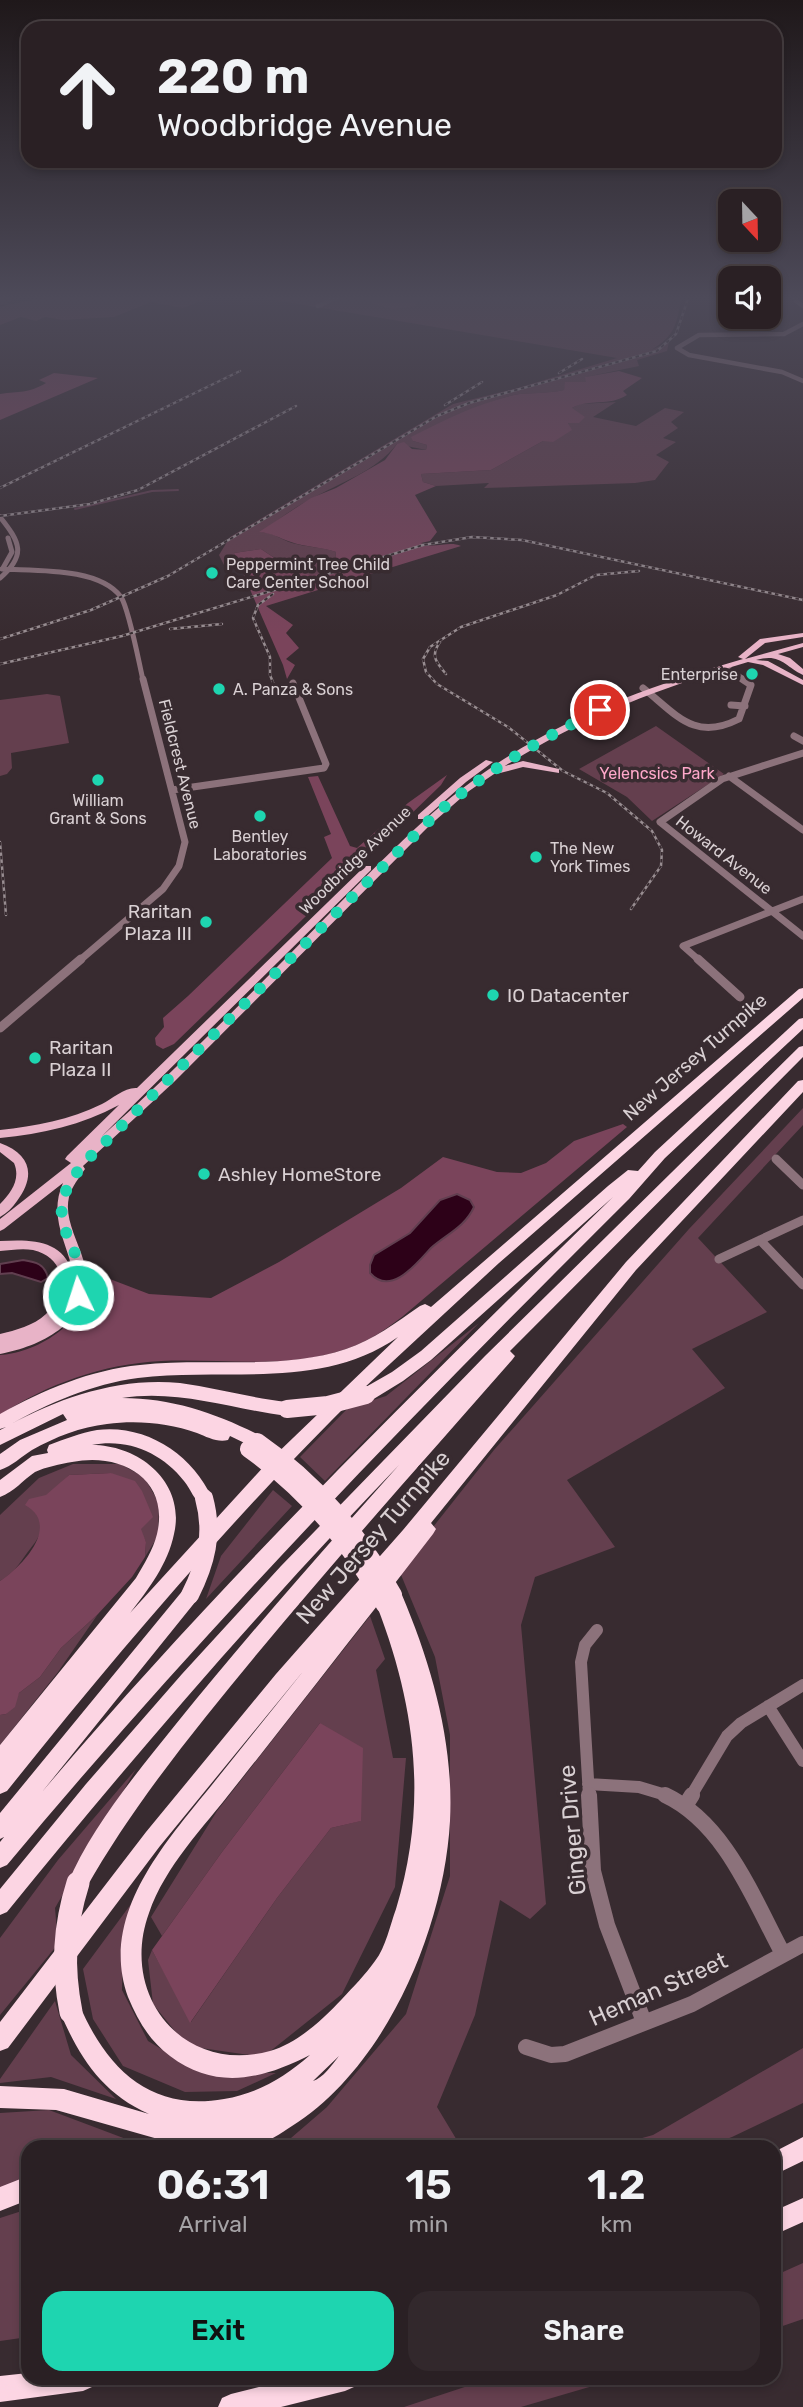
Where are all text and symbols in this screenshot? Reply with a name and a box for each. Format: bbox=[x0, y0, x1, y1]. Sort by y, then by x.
text: 220 m bbox=[157, 47, 309, 105]
icon: ahead bbox=[42, 49, 133, 140]
text: Woodbridge Avenue bbox=[157, 106, 452, 144]
north arrow bbox=[718, 189, 780, 252]
map controls bbox=[718, 189, 781, 329]
button: sound bbox=[718, 266, 781, 329]
place label: Peppermint Tree Child Care Center School bbox=[226, 555, 390, 592]
marker: Peppermint Tree Child Care Center School bbox=[204, 565, 220, 581]
place label: Enterprise bbox=[661, 665, 738, 684]
marker: Enterprise bbox=[744, 666, 760, 682]
place label: A. Panza & Sons bbox=[233, 680, 353, 699]
pin bbox=[570, 680, 630, 740]
marker: A. Panza & Sons bbox=[211, 681, 227, 697]
icon: arrive bbox=[581, 691, 619, 729]
street label: Fieldcrest Avenue bbox=[155, 697, 205, 831]
park label: Yelencsics Park bbox=[599, 764, 716, 783]
marker: William Grant & Sons bbox=[90, 772, 106, 788]
place label: William Grant & Sons bbox=[49, 791, 147, 828]
street label: Woodbridge Avenue bbox=[295, 802, 415, 918]
marker: Bentley Laboratories bbox=[252, 808, 268, 824]
street label: Howard Avenue bbox=[672, 812, 776, 898]
place label: Bentley Laboratories bbox=[213, 827, 307, 864]
place label: The New York Times bbox=[550, 839, 630, 876]
marker: The New York Times bbox=[528, 849, 544, 865]
place label: Raritan Plaza III bbox=[124, 900, 192, 945]
marker: Raritan Plaza III bbox=[198, 914, 214, 930]
place label: IO Datacenter bbox=[507, 984, 630, 1007]
marker: IO Datacenter bbox=[485, 987, 501, 1003]
street label: New Jersey Turnpike bbox=[619, 988, 771, 1126]
place label: Raritan Plaza II bbox=[49, 1036, 113, 1081]
marker: Raritan Plaza II bbox=[27, 1050, 43, 1066]
place label: Ashley HomeStore bbox=[218, 1163, 381, 1186]
marker: Ashley HomeStore bbox=[196, 1166, 212, 1182]
position arrow bbox=[41, 1258, 115, 1332]
street label: New Jersey Turnpike bbox=[290, 1444, 456, 1630]
street label: Ginger Drive bbox=[552, 1764, 592, 1896]
street label: Heman Street bbox=[584, 1946, 732, 2032]
text: 06:31 bbox=[156, 2160, 270, 2210]
text: 15 bbox=[405, 2160, 452, 2210]
text: 1.2 bbox=[587, 2160, 646, 2210]
text: Arrival bbox=[179, 2210, 248, 2238]
text: min bbox=[408, 2210, 448, 2238]
text: km bbox=[600, 2210, 633, 2238]
button: Exit bbox=[42, 2291, 394, 2371]
button: Share bbox=[408, 2291, 760, 2371]

